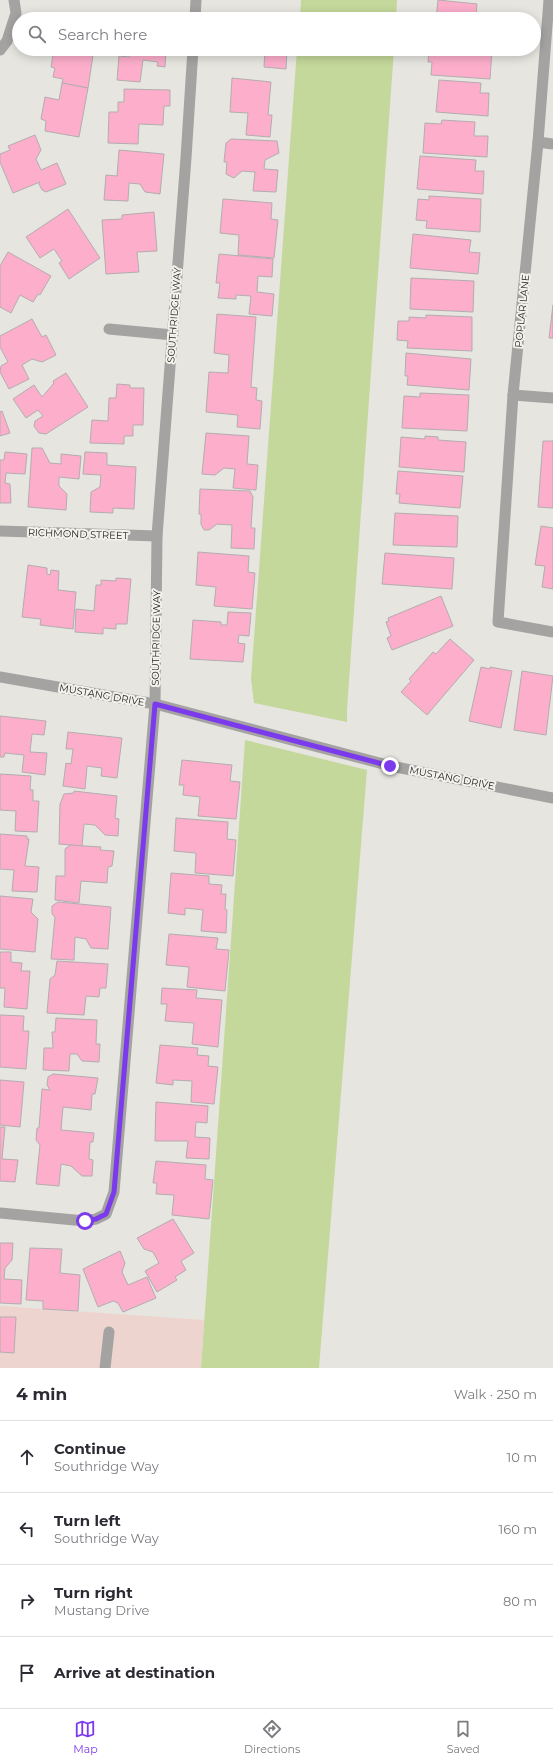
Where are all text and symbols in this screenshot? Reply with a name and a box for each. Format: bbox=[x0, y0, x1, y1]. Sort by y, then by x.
search box bbox=[12, 12, 541, 56]
icon: search bbox=[26, 23, 48, 45]
text: Search here bbox=[58, 25, 147, 44]
street label: SOUTHRIDGE WAY bbox=[164, 266, 184, 363]
street label: POPLAR LANE bbox=[512, 273, 532, 348]
street label: RICHMOND STREET bbox=[28, 526, 129, 542]
street label: SOUTHRIDGE WAY bbox=[149, 589, 163, 686]
street label: MUSTANG DRIVE bbox=[58, 681, 146, 709]
route end bbox=[381, 757, 399, 775]
street label: MUSTANG DRIVE bbox=[408, 763, 496, 793]
route start bbox=[76, 1212, 94, 1230]
text: 4 min bbox=[16, 1384, 67, 1404]
text: Walk · 250 m bbox=[454, 1386, 537, 1402]
text: Continue bbox=[54, 1439, 126, 1458]
icon: ahead bbox=[16, 1446, 38, 1468]
text: 10 m bbox=[507, 1449, 537, 1465]
text: Southridge Way bbox=[54, 1458, 159, 1474]
text: Turn left bbox=[54, 1511, 121, 1530]
icon: left bbox=[16, 1518, 38, 1540]
text: 160 m bbox=[499, 1521, 537, 1537]
text: Southridge Way bbox=[54, 1530, 159, 1546]
text: Turn right bbox=[54, 1583, 133, 1602]
icon: right bbox=[16, 1590, 38, 1612]
text: 80 m bbox=[503, 1593, 537, 1609]
text: Mustang Drive bbox=[54, 1602, 149, 1618]
icon: arrive bbox=[16, 1662, 38, 1684]
text: Arrive at destination bbox=[54, 1663, 215, 1682]
tab: Map bbox=[73, 1718, 98, 1756]
tab: Directions bbox=[244, 1718, 300, 1756]
tab: Saved bbox=[447, 1718, 480, 1756]

